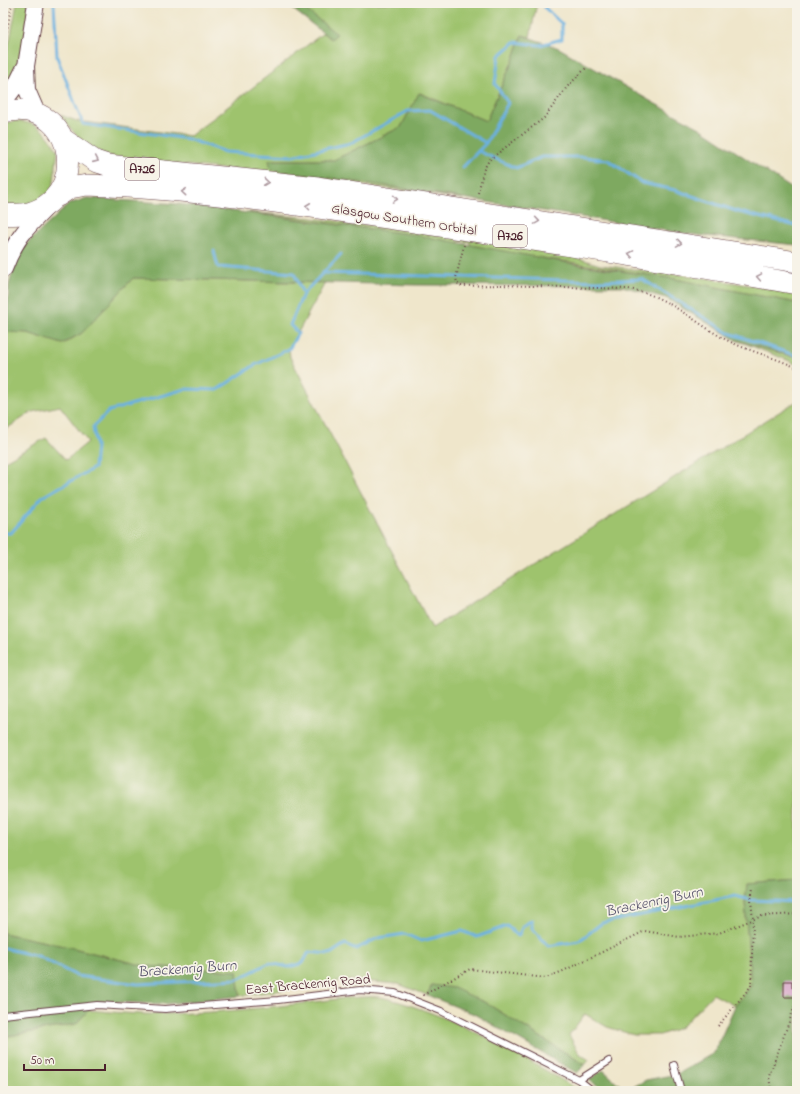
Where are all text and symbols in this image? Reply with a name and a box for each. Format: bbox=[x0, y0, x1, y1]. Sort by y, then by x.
one-way arrow bbox=[92, 155, 99, 163]
road number: A726 bbox=[125, 158, 159, 180]
one-way arrow bbox=[263, 177, 269, 186]
one-way arrow bbox=[181, 187, 187, 196]
one-way arrow bbox=[391, 194, 398, 203]
street label: Glasgow Southern Orbital bbox=[330, 198, 478, 243]
one-way arrow bbox=[305, 202, 311, 211]
one-way arrow bbox=[534, 216, 540, 225]
road number: A726 bbox=[493, 225, 527, 247]
one-way arrow bbox=[676, 238, 682, 247]
one-way arrow bbox=[627, 251, 634, 259]
one-way arrow bbox=[755, 273, 762, 282]
water label: Brackenrig Burn bbox=[603, 881, 705, 924]
water label: Brackenrig Burn bbox=[137, 955, 238, 984]
street label: East Brackenrig Road bbox=[245, 969, 372, 1002]
scale bar bbox=[24, 1046, 105, 1072]
text: 50 m bbox=[30, 1052, 54, 1070]

